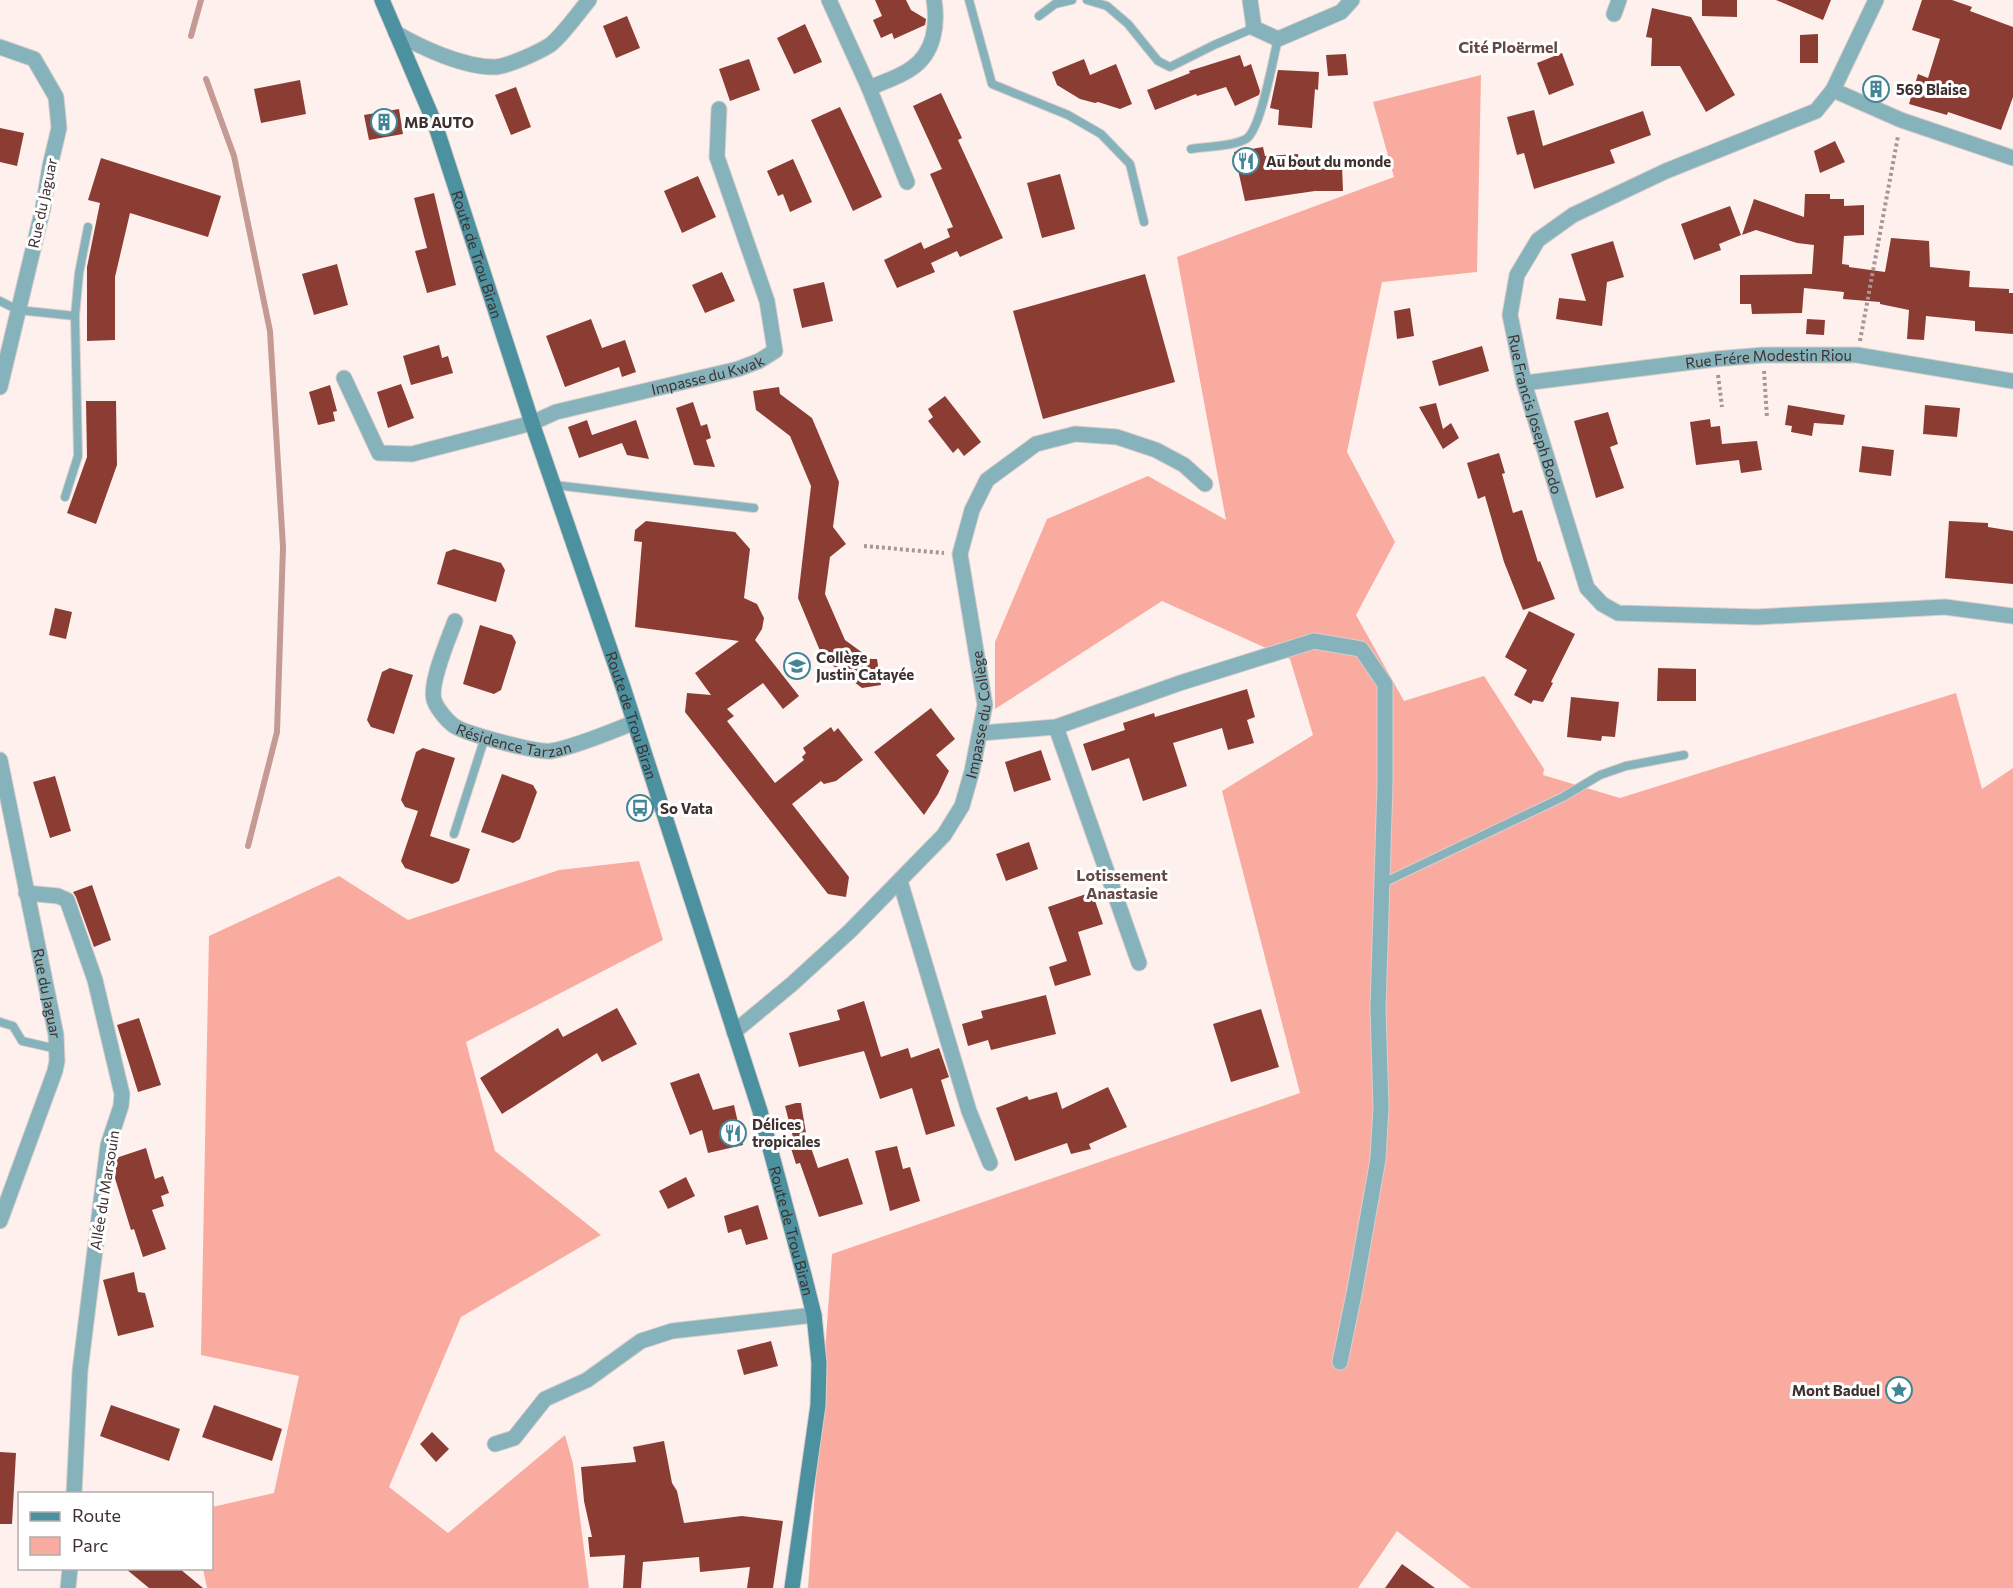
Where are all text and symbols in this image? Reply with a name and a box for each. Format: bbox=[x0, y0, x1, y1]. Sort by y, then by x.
district label: Cité Ploërmel bbox=[1458, 37, 1558, 56]
building icon: 569 Blaise bbox=[1861, 74, 1891, 104]
place label: 569 Blaise bbox=[1896, 80, 1967, 98]
building icon: MB AUTO bbox=[369, 107, 399, 137]
place label: MB AUTO bbox=[404, 113, 474, 131]
restaurant icon: Au bout du monde bbox=[1231, 146, 1261, 176]
place label: Au bout du monde bbox=[1266, 152, 1391, 170]
street label: Rue du Jaguar bbox=[24, 156, 60, 250]
street label: Route de Trou Biran bbox=[448, 188, 506, 321]
street label: Rue Francis Joseph Bodo bbox=[1505, 332, 1567, 496]
street label: Rue Frére Modestin Riou bbox=[1684, 346, 1852, 372]
street label: Impasse du Kwak bbox=[649, 351, 767, 398]
place label: Collège Justin Catayée bbox=[816, 648, 914, 683]
street label: Route de Trou Biran bbox=[602, 649, 661, 781]
street label: Impasse du Collège bbox=[961, 650, 994, 780]
school or university icon: Collège Justin Catayée bbox=[782, 651, 812, 681]
street label: Résidence Tarzan bbox=[454, 719, 573, 760]
bus stop icon: So Vata bbox=[625, 793, 655, 823]
place label: So Vata bbox=[660, 799, 713, 817]
district label: Lotissement Anastasie bbox=[1076, 865, 1168, 902]
street label: Rue du Jaguar bbox=[30, 946, 65, 1039]
place label: Délices tropicales bbox=[752, 1115, 821, 1150]
restaurant icon: Délices tropicales bbox=[718, 1118, 748, 1148]
street label: Allée du Marsouin bbox=[86, 1129, 122, 1251]
street label: Route de Trou Biran bbox=[766, 1164, 818, 1297]
place icon: Mont Baduel bbox=[1884, 1375, 1914, 1405]
place label: Mont Baduel bbox=[1792, 1381, 1880, 1399]
legend bbox=[18, 1492, 213, 1570]
text: Route bbox=[72, 1504, 121, 1526]
text: Parc bbox=[72, 1534, 109, 1556]

